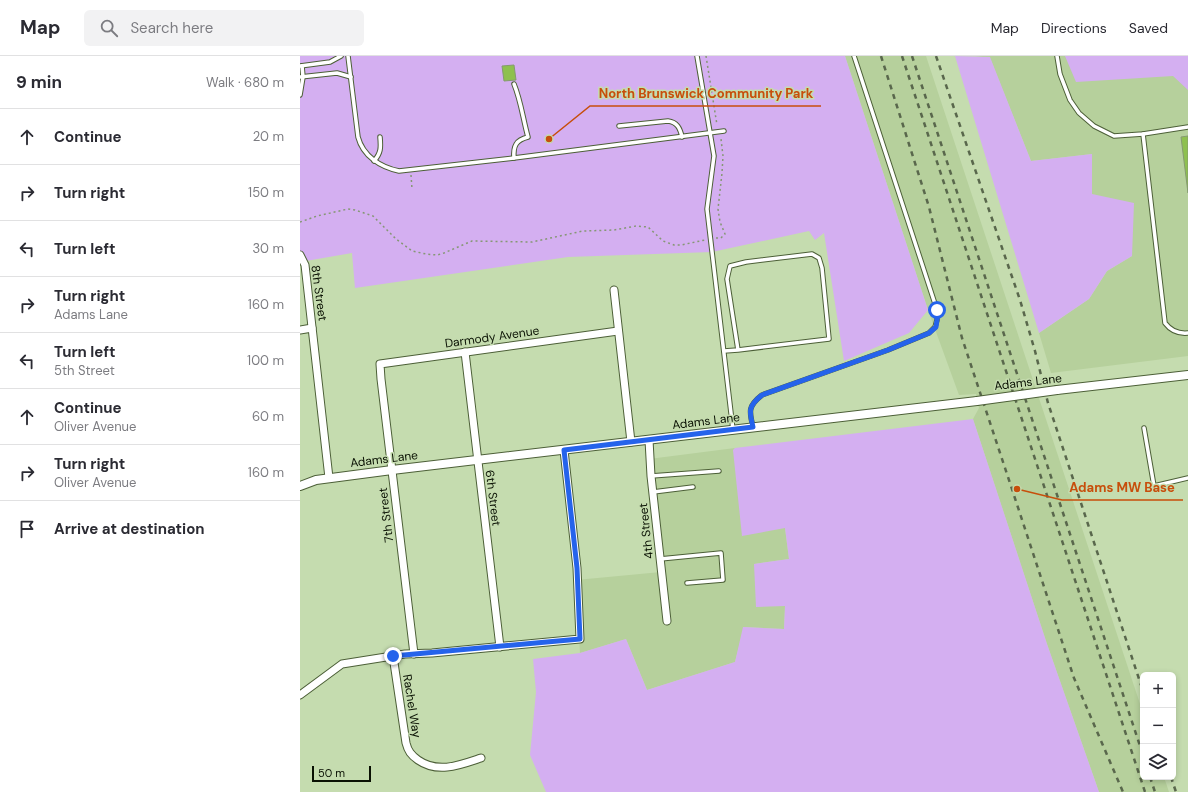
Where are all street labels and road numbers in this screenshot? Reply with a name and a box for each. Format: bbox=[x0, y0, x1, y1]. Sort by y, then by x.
street label: 8th Street bbox=[307, 264, 331, 322]
street label: Darmody Avenue bbox=[444, 322, 540, 352]
street label: Adams Lane bbox=[993, 370, 1063, 394]
street label: Adams Lane bbox=[671, 409, 741, 433]
street label: Adams Lane bbox=[349, 447, 419, 471]
street label: 6th Street bbox=[482, 469, 504, 527]
street label: 7th Street bbox=[375, 486, 397, 543]
street label: 4th Street bbox=[635, 502, 657, 560]
street label: Rachel Way bbox=[399, 673, 425, 739]

